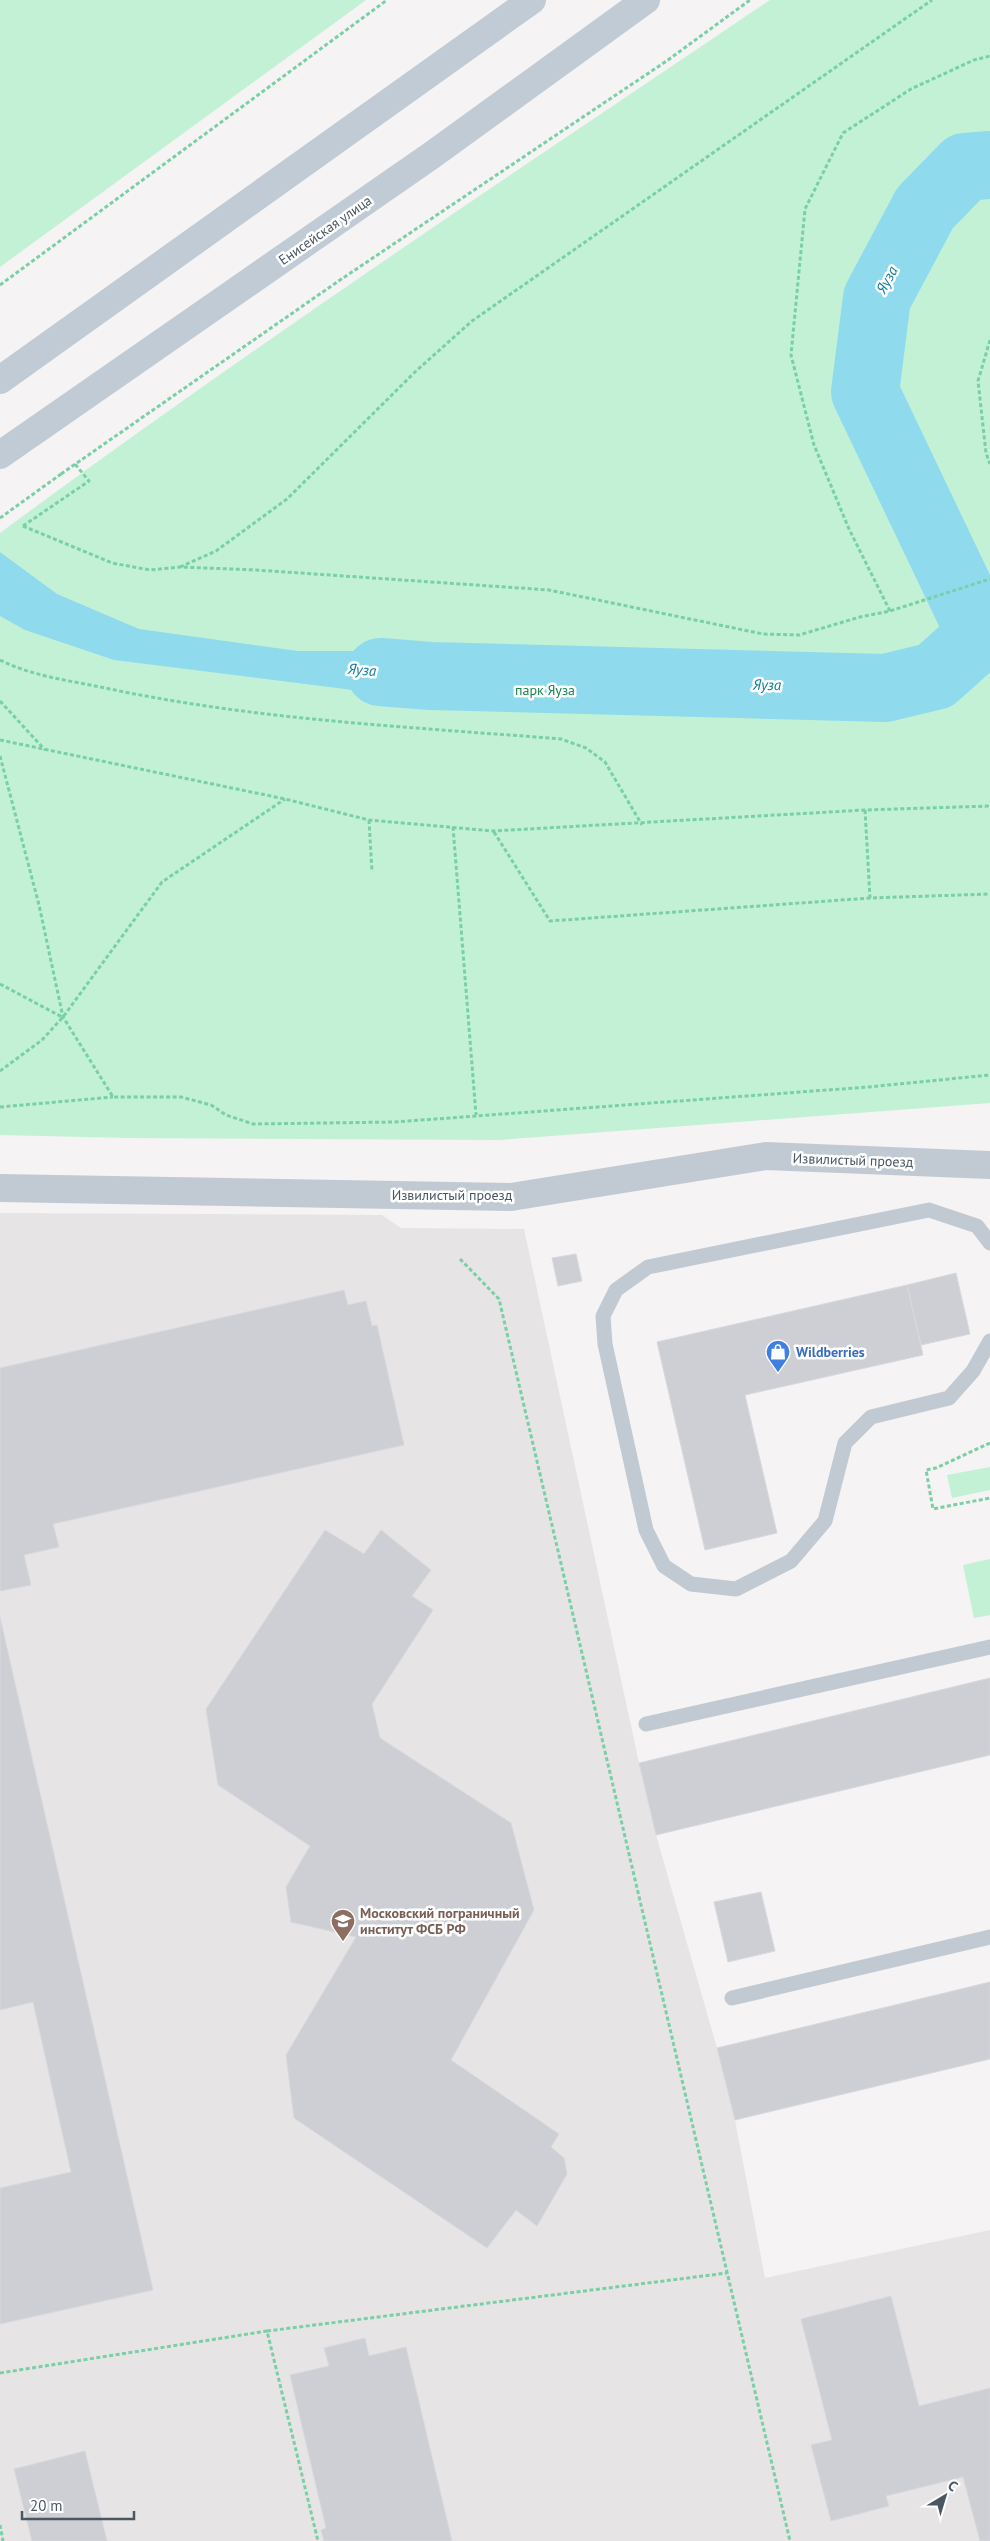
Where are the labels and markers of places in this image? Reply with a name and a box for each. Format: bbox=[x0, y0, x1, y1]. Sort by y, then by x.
shop icon: Wildberries bbox=[765, 1339, 791, 1373]
place label: Wildberries bbox=[796, 1343, 865, 1361]
place label: Московский пограничный институт ФСБ РФ bbox=[360, 1904, 520, 1938]
school or university icon: Московский пограничный институт ФСБ РФ bbox=[330, 1908, 356, 1942]

